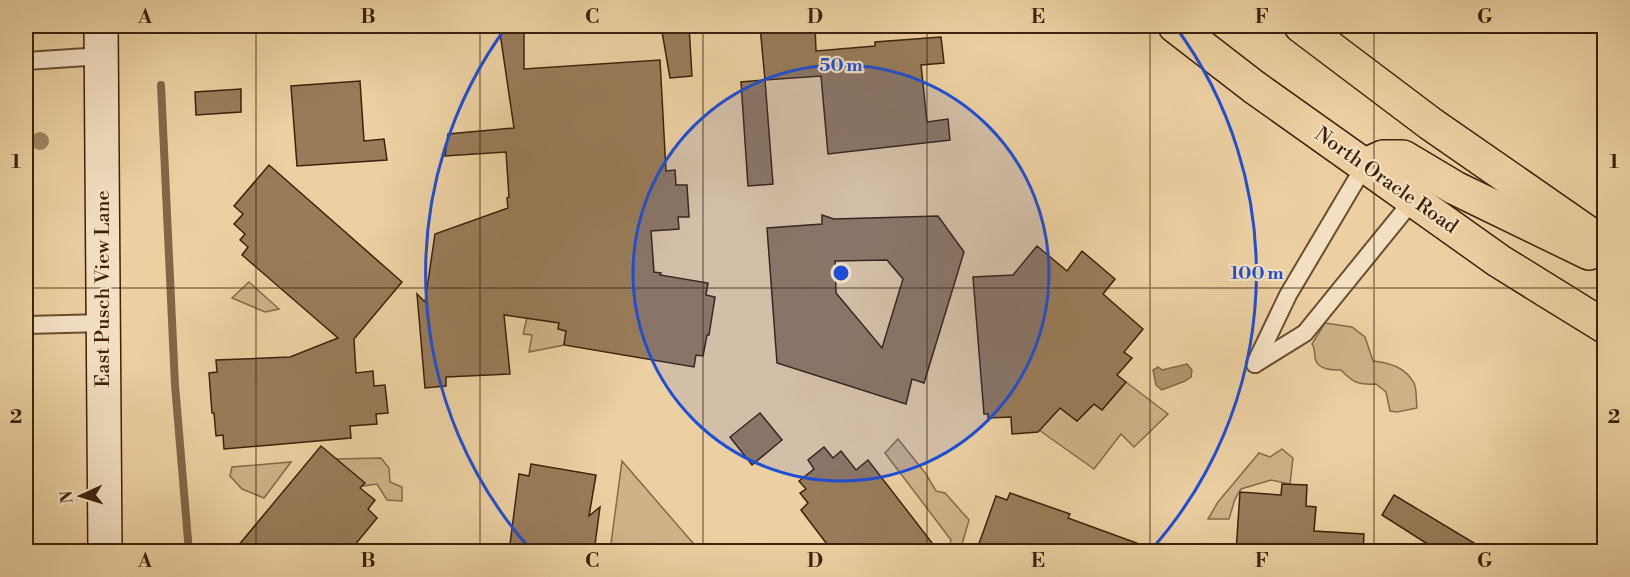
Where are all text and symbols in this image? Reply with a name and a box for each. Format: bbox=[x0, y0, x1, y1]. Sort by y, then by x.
text: A bbox=[137, 5, 153, 30]
text: B bbox=[360, 5, 376, 30]
text: C bbox=[585, 5, 599, 30]
text: D bbox=[807, 5, 823, 30]
text: E bbox=[1031, 5, 1045, 30]
text: F bbox=[1255, 5, 1269, 30]
text: G bbox=[1477, 5, 1493, 30]
text: 50 m bbox=[819, 54, 863, 77]
street label: North Oracle Road bbox=[1310, 122, 1463, 240]
text: 1 bbox=[11, 150, 21, 175]
text: 1 bbox=[1609, 150, 1619, 175]
street label: East Pusch View Lane bbox=[91, 190, 116, 388]
text: 100 m bbox=[1230, 262, 1284, 285]
centre of rings bbox=[831, 263, 851, 283]
text: 2 bbox=[10, 405, 22, 430]
text: 2 bbox=[1608, 405, 1620, 430]
north arrow bbox=[51, 466, 111, 526]
text: N bbox=[57, 490, 77, 504]
text: A bbox=[137, 549, 153, 574]
text: B bbox=[360, 549, 376, 574]
text: C bbox=[585, 549, 599, 574]
text: D bbox=[807, 549, 823, 574]
text: E bbox=[1031, 549, 1045, 574]
text: F bbox=[1255, 549, 1269, 574]
text: G bbox=[1477, 549, 1493, 574]

